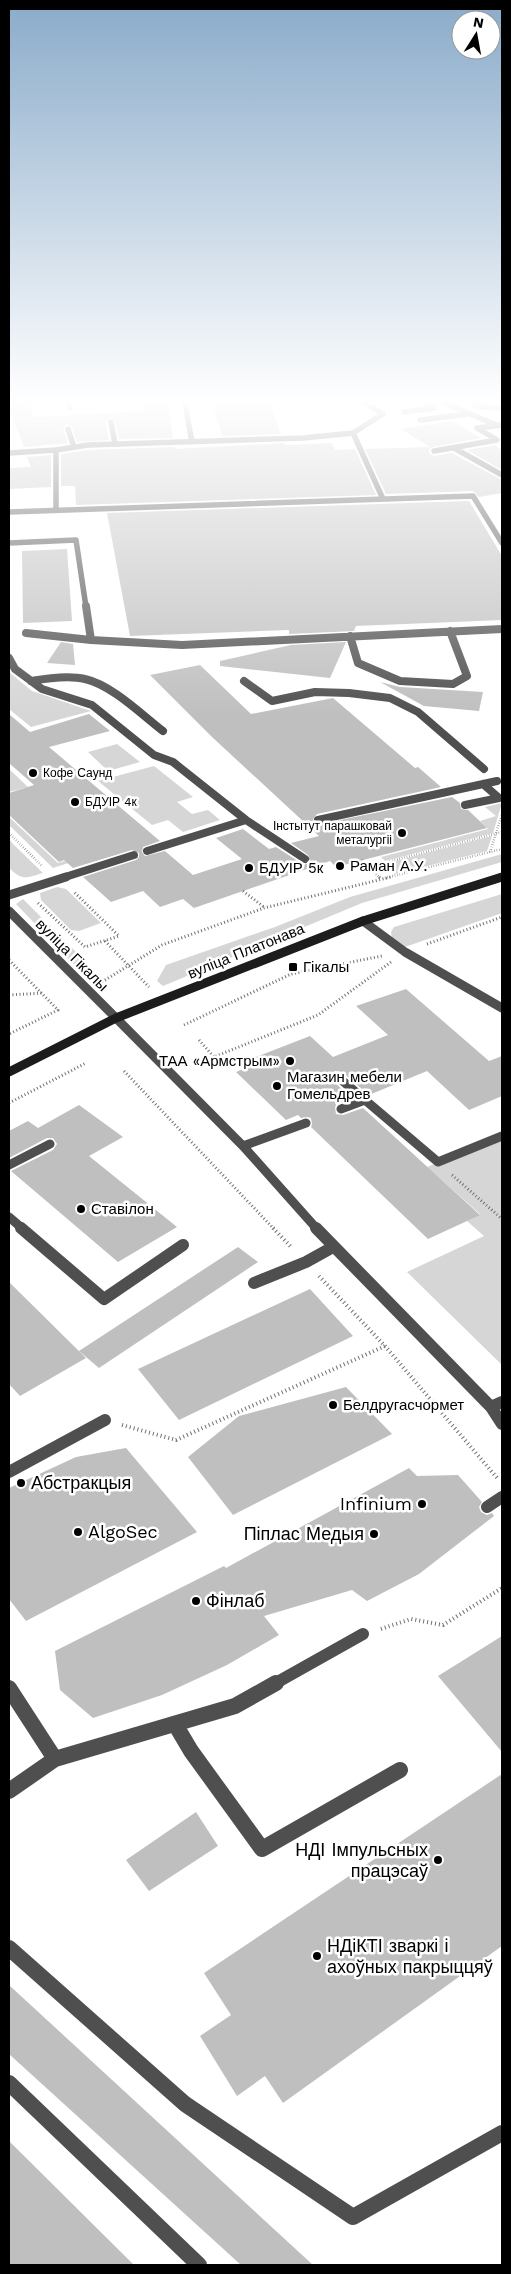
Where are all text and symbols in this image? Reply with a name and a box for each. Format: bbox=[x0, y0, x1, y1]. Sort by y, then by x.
north arrow bbox=[451, 10, 501, 60]
text: N bbox=[472, 13, 485, 31]
place label: Кофе Саунд bbox=[43, 766, 112, 780]
marker: Кофе Саунд bbox=[27, 767, 39, 779]
place label: БДУІР 4к bbox=[85, 795, 138, 809]
marker: БДУІР 4к bbox=[69, 796, 81, 808]
place label: Інстытут парашковай металургіі bbox=[273, 819, 392, 847]
marker: Інстытут парашковай металургіі bbox=[396, 827, 408, 839]
place label: Раман А.У. bbox=[350, 857, 427, 875]
place label: БДУІР 5к bbox=[259, 859, 324, 877]
marker: Раман А.У. bbox=[334, 860, 346, 872]
marker: БДУІР 5к bbox=[243, 862, 255, 874]
street label: вуліца Гікалы bbox=[32, 915, 112, 995]
street label: вуліца Платонава bbox=[185, 919, 308, 983]
place label: Гікалы bbox=[303, 958, 349, 976]
marker: Гікалы bbox=[287, 961, 299, 973]
place label: ТАА «Армстрым» bbox=[159, 1052, 280, 1070]
marker: ТАА «Армстрым» bbox=[284, 1055, 296, 1067]
place label: Магазин мебели Гомельдрев bbox=[287, 1068, 402, 1103]
marker: Магазин мебели Гомельдрев bbox=[271, 1080, 283, 1092]
place label: Ставілон bbox=[91, 1200, 154, 1218]
marker: Ставілон bbox=[75, 1203, 87, 1215]
place label: Белдругасчормет bbox=[343, 1396, 464, 1414]
marker: Белдругасчормет bbox=[327, 1399, 339, 1411]
place label: Абстракцыя bbox=[31, 1472, 131, 1493]
marker: Абстракцыя bbox=[15, 1477, 27, 1489]
place label: Infinium bbox=[340, 1493, 412, 1514]
marker: Infinium bbox=[416, 1498, 428, 1510]
place label: AlgoSec bbox=[88, 1521, 158, 1542]
place label: Піплас Медыя bbox=[244, 1523, 364, 1544]
marker: AlgoSec bbox=[72, 1526, 84, 1538]
marker: Піплас Медыя bbox=[368, 1528, 380, 1540]
place label: Фінлаб bbox=[206, 1590, 264, 1611]
marker: Фінлаб bbox=[190, 1595, 202, 1607]
place label: НДІ Імпульсных працэсаў bbox=[295, 1839, 428, 1881]
marker: НДІ Імпульсных працэсаў bbox=[432, 1854, 444, 1866]
place label: НДіКТІ зваркі і ахоўных пакрыццяў bbox=[327, 1935, 493, 1977]
marker: НДіКТІ зваркі і ахоўных пакрыццяў bbox=[311, 1950, 323, 1962]

